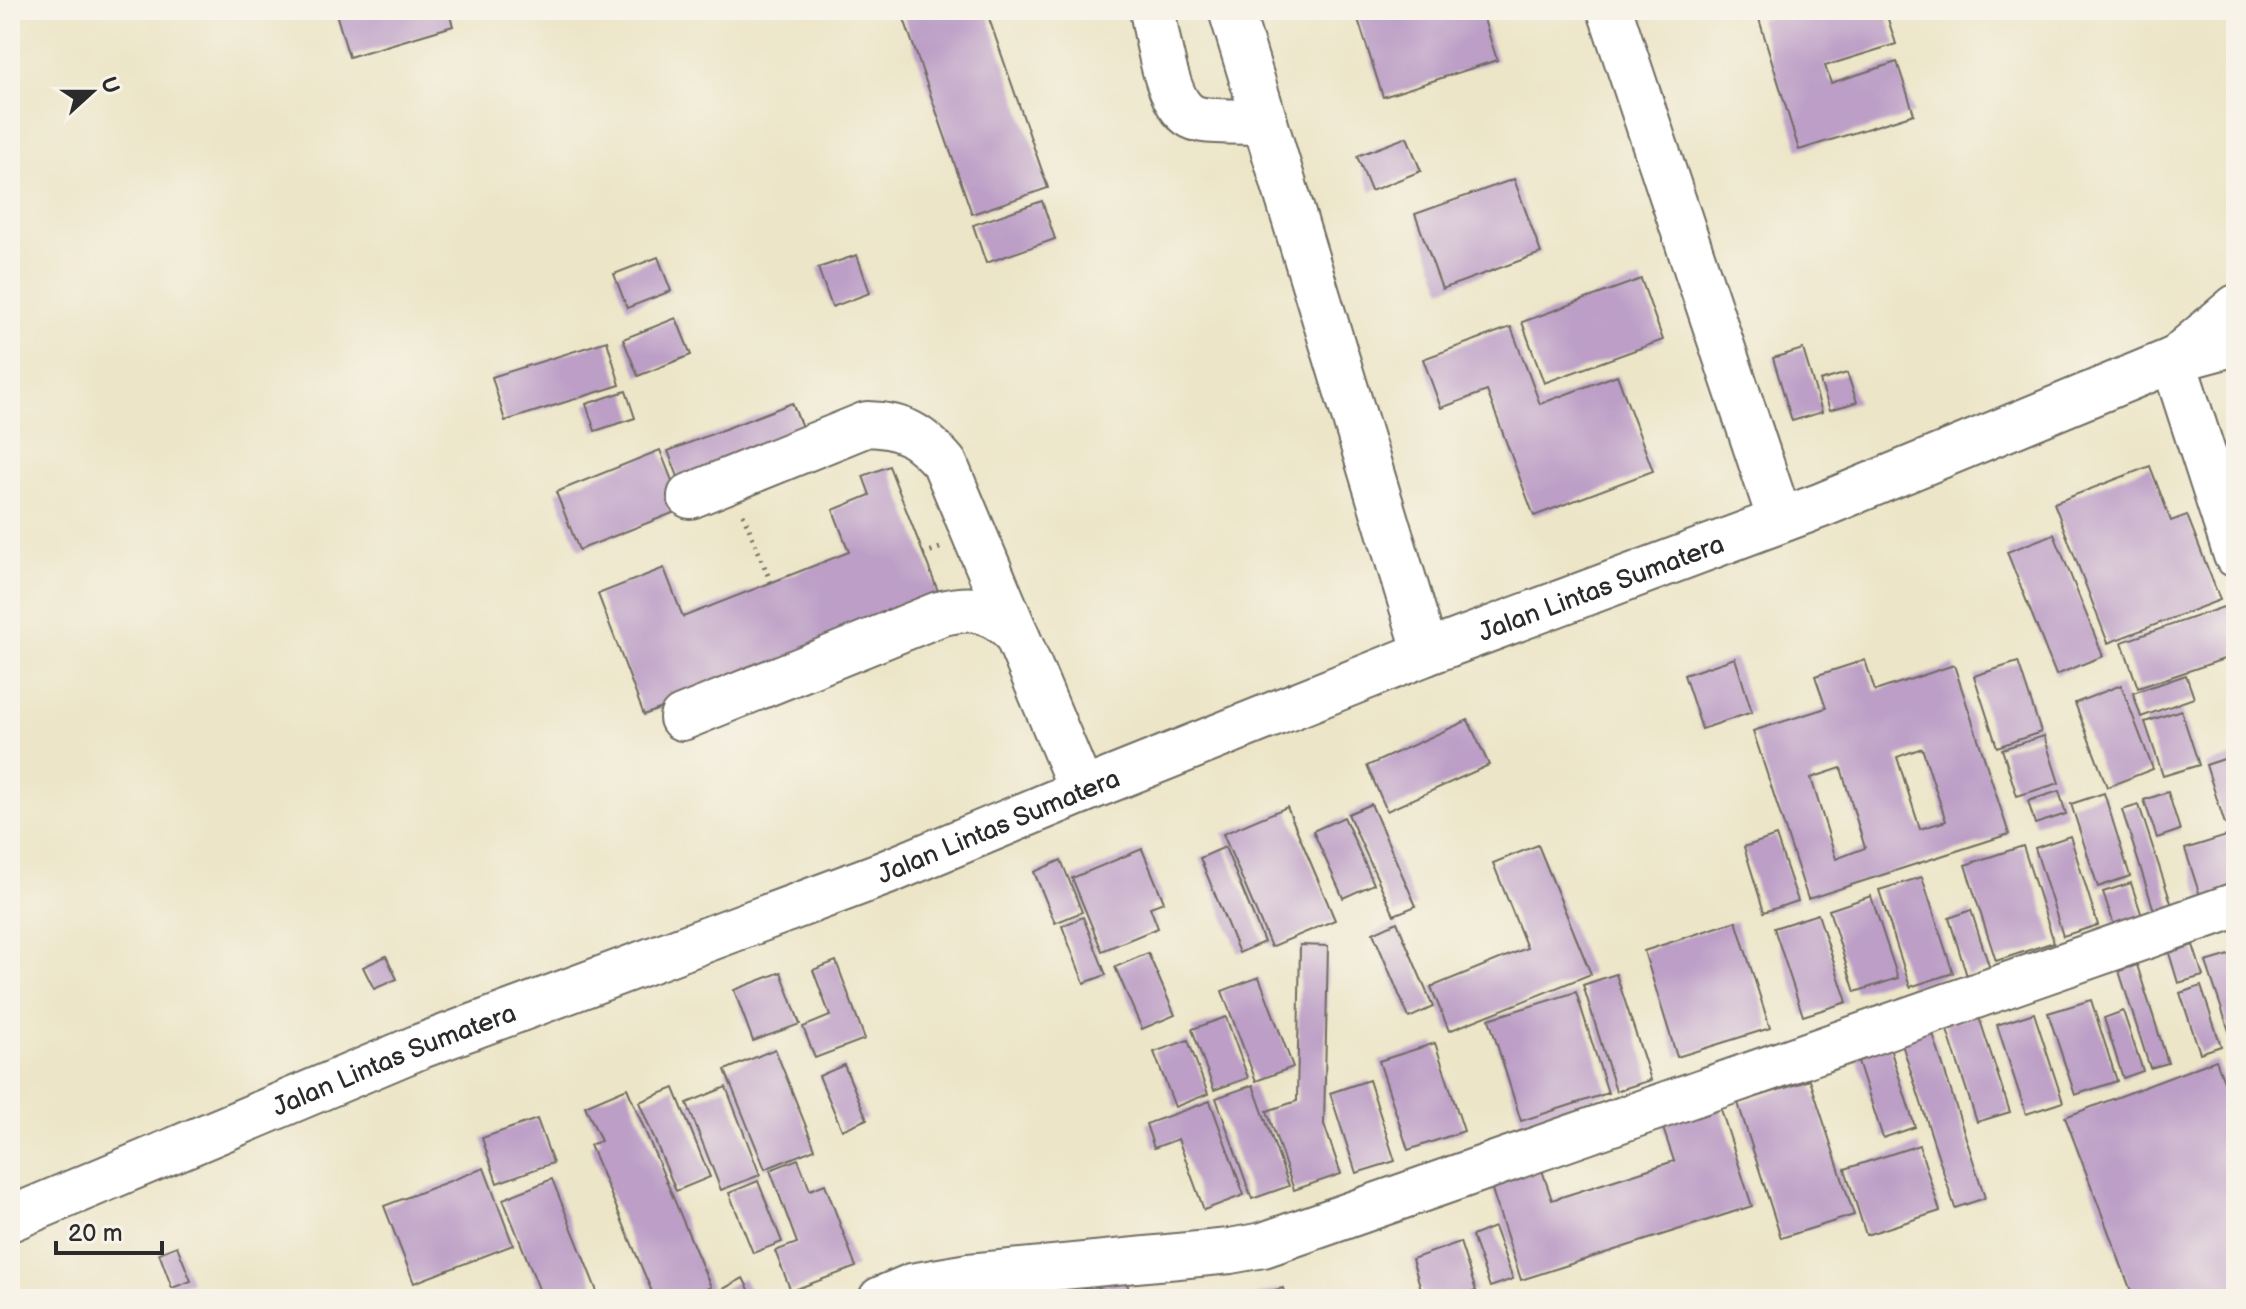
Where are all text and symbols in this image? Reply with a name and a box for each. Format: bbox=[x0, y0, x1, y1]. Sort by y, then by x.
north arrow bbox=[52, 52, 132, 132]
text: U bbox=[94, 73, 125, 98]
street label: Jalan Lintas Sumatera bbox=[1475, 529, 1729, 649]
street label: Jalan Lintas Sumatera bbox=[874, 763, 1125, 891]
street label: Jalan Lintas Sumatera bbox=[268, 998, 520, 1124]
scale bar bbox=[56, 1205, 162, 1255]
text: 20 m bbox=[68, 1219, 123, 1248]

